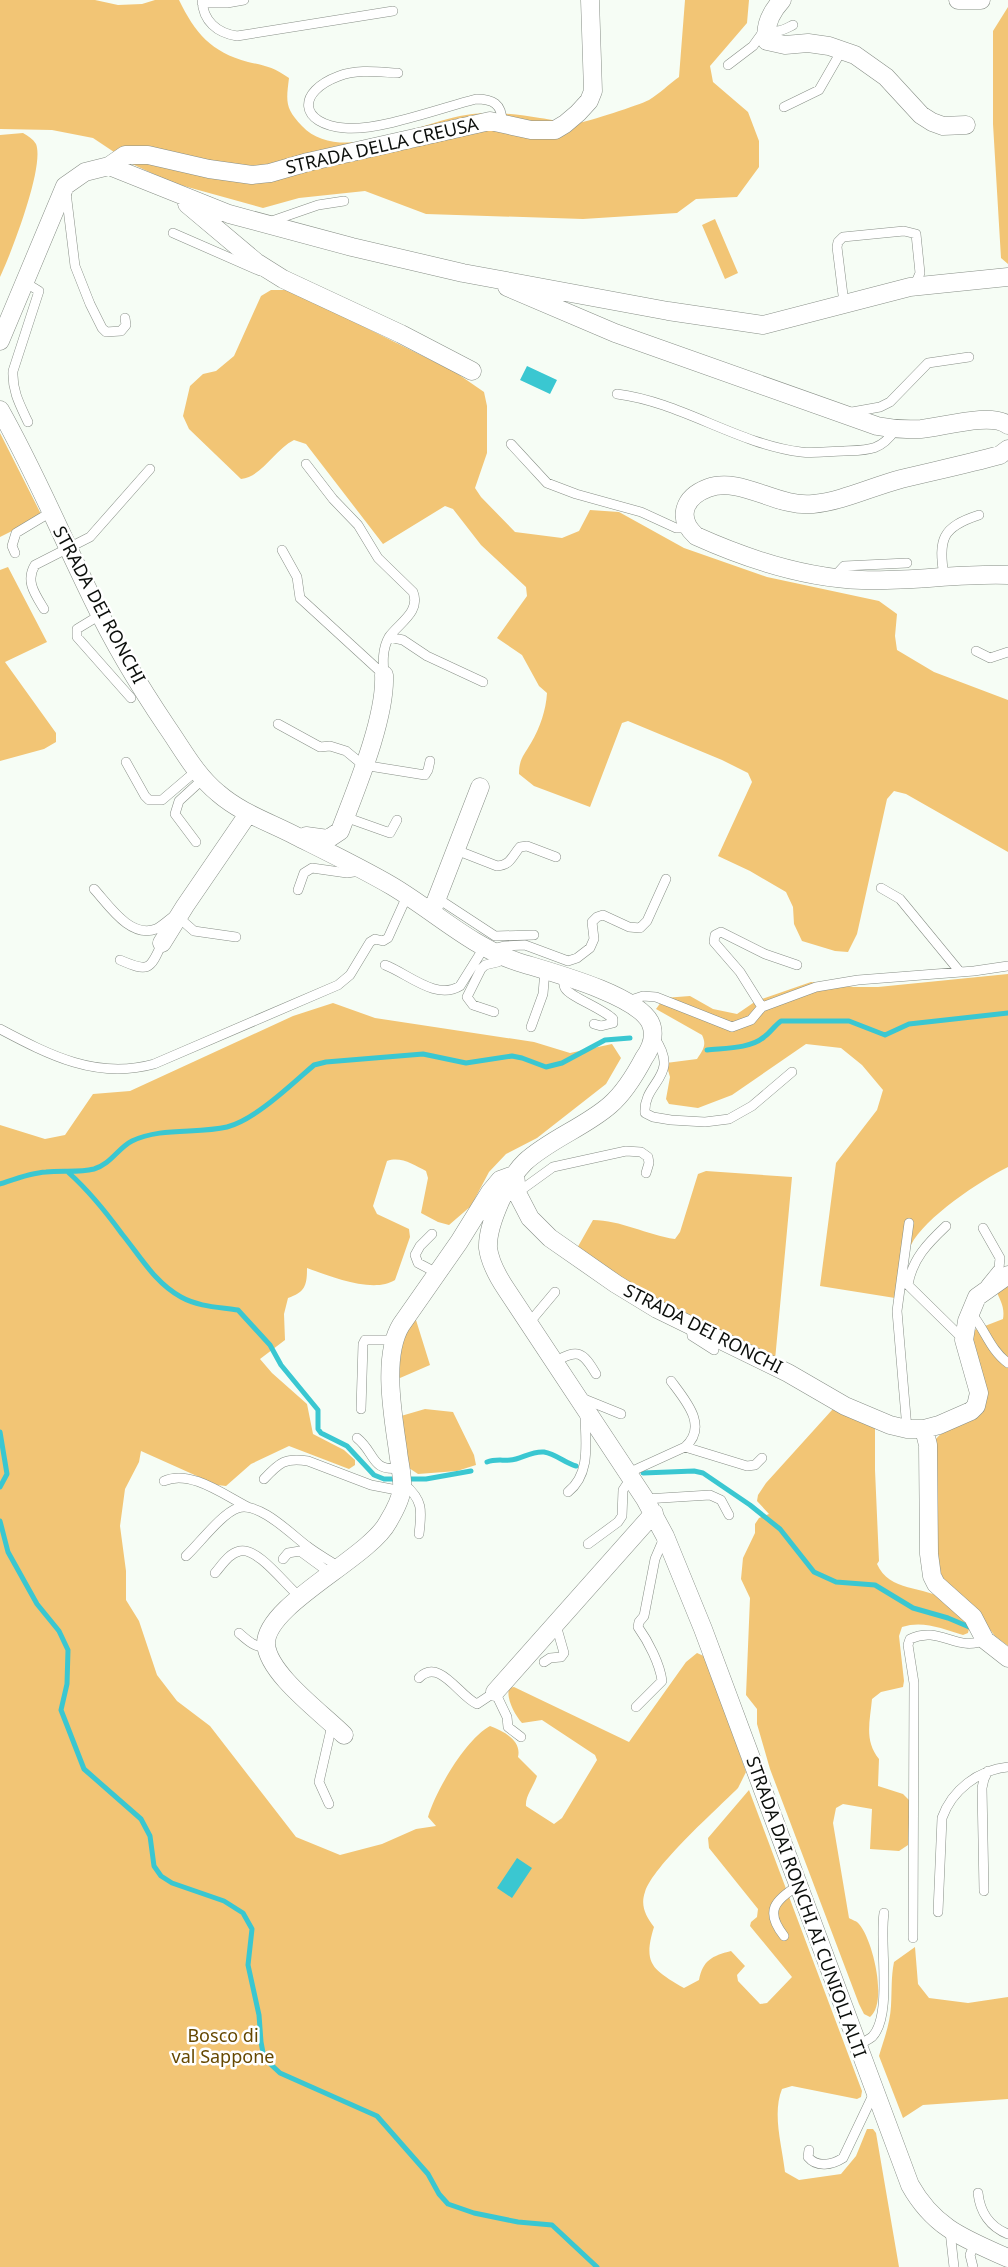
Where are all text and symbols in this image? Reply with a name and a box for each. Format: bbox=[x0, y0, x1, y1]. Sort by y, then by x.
street label: STRADA DELLA CREUSA bbox=[283, 111, 481, 179]
street label: STRADA DEI RONCHI bbox=[48, 522, 152, 688]
street label: STRADA DEI RONCHI bbox=[620, 1278, 787, 1379]
street label: STRADA DAI RONCHI AI CUNIOLI ALTI bbox=[741, 1753, 873, 2060]
park label: Bosco di val Sappone bbox=[172, 2023, 274, 2068]

